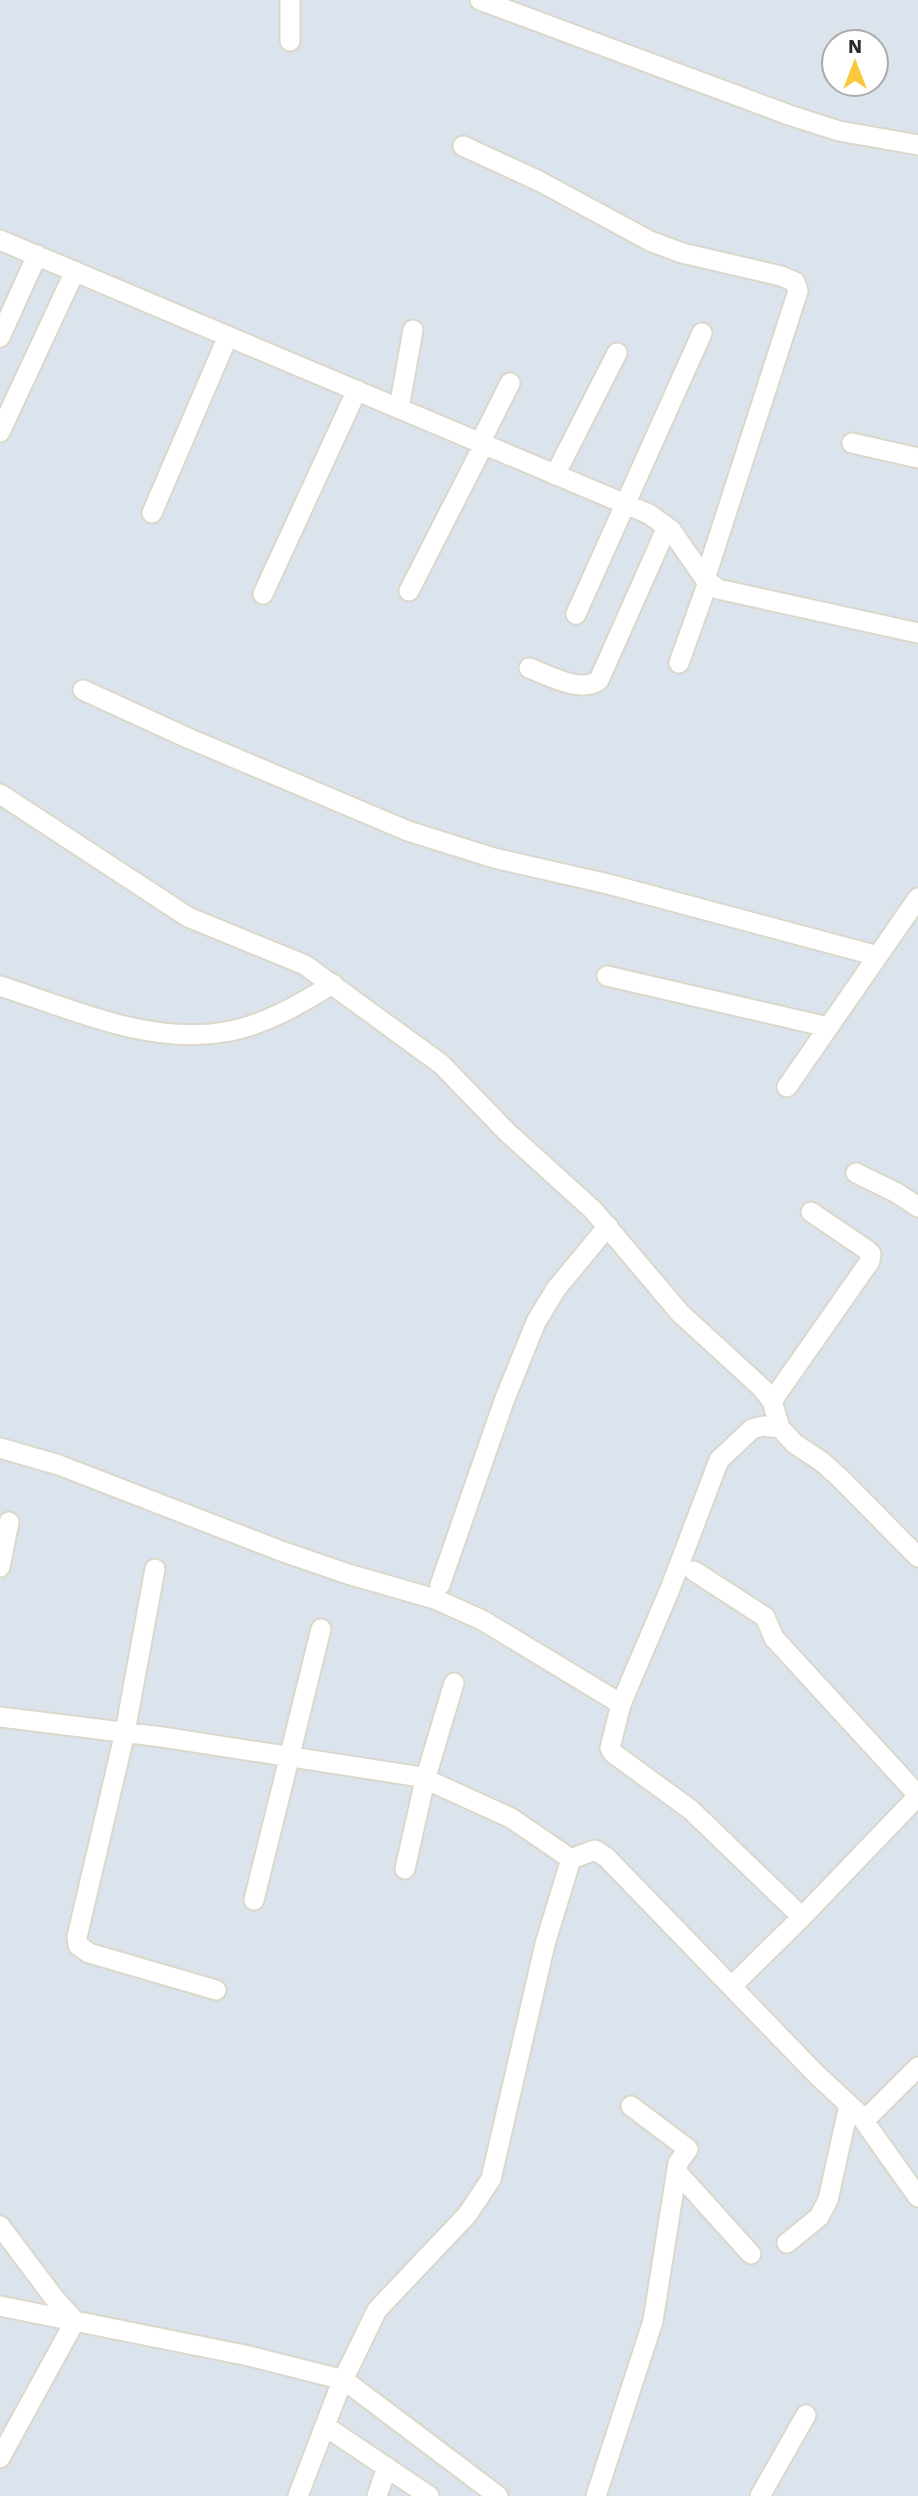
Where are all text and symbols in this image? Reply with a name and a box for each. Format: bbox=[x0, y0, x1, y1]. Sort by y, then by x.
north arrow bbox=[820, 28, 890, 98]
text: N bbox=[848, 35, 862, 58]

